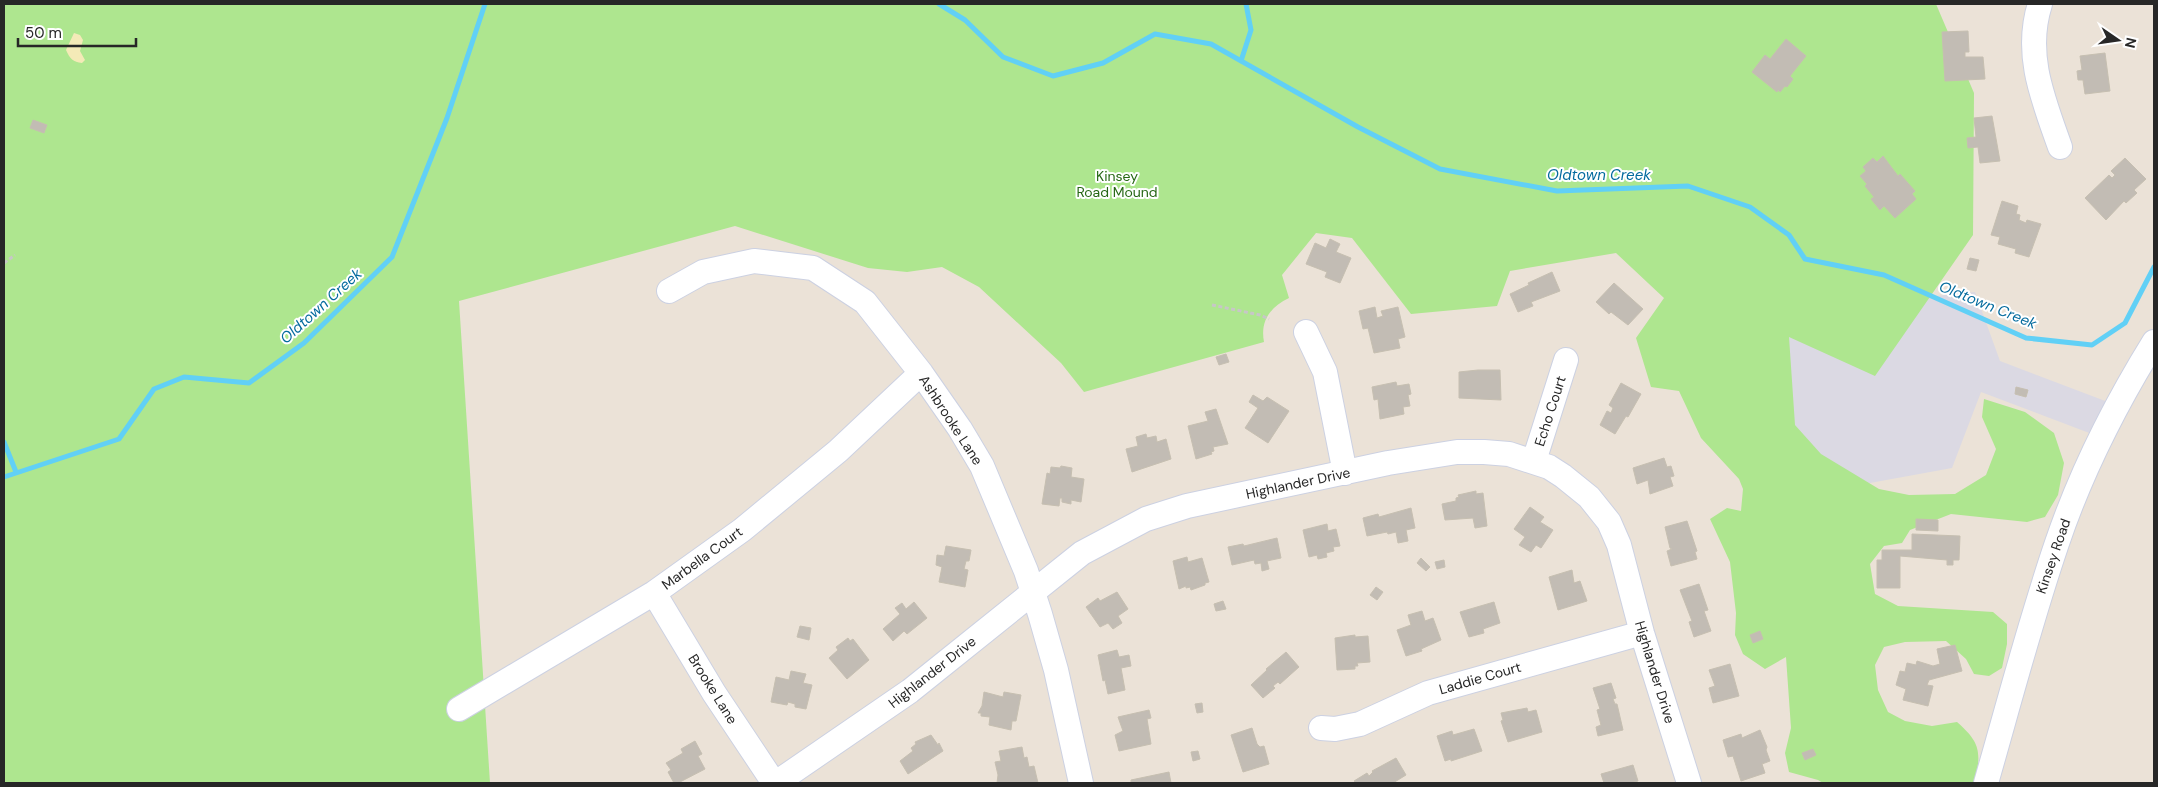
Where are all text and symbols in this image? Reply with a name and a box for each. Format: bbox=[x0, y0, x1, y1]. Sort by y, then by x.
scale bar bbox=[18, 15, 135, 47]
north arrow bbox=[2093, 15, 2143, 65]
text: 50 m bbox=[25, 23, 62, 43]
text: N bbox=[2121, 36, 2141, 50]
water label: Oldtown Creek bbox=[1547, 165, 1651, 185]
park label: Kinsey Road Mound bbox=[1076, 167, 1158, 201]
water label: Oldtown Creek bbox=[276, 264, 366, 348]
water label: Oldtown Creek bbox=[1936, 276, 2040, 334]
street label: Ashbrooke Lane bbox=[915, 372, 987, 468]
street label: Echo Court bbox=[1530, 373, 1570, 449]
street label: Highlander Drive bbox=[1244, 463, 1352, 503]
street label: Kinsey Road bbox=[2032, 516, 2074, 596]
street label: Marbella Court bbox=[658, 523, 746, 593]
street label: Highlander Drive bbox=[1631, 619, 1679, 726]
street label: Highlander Drive bbox=[885, 632, 979, 712]
street label: Brooke Lane bbox=[684, 651, 742, 727]
street label: Laddie Court bbox=[1437, 658, 1523, 698]

